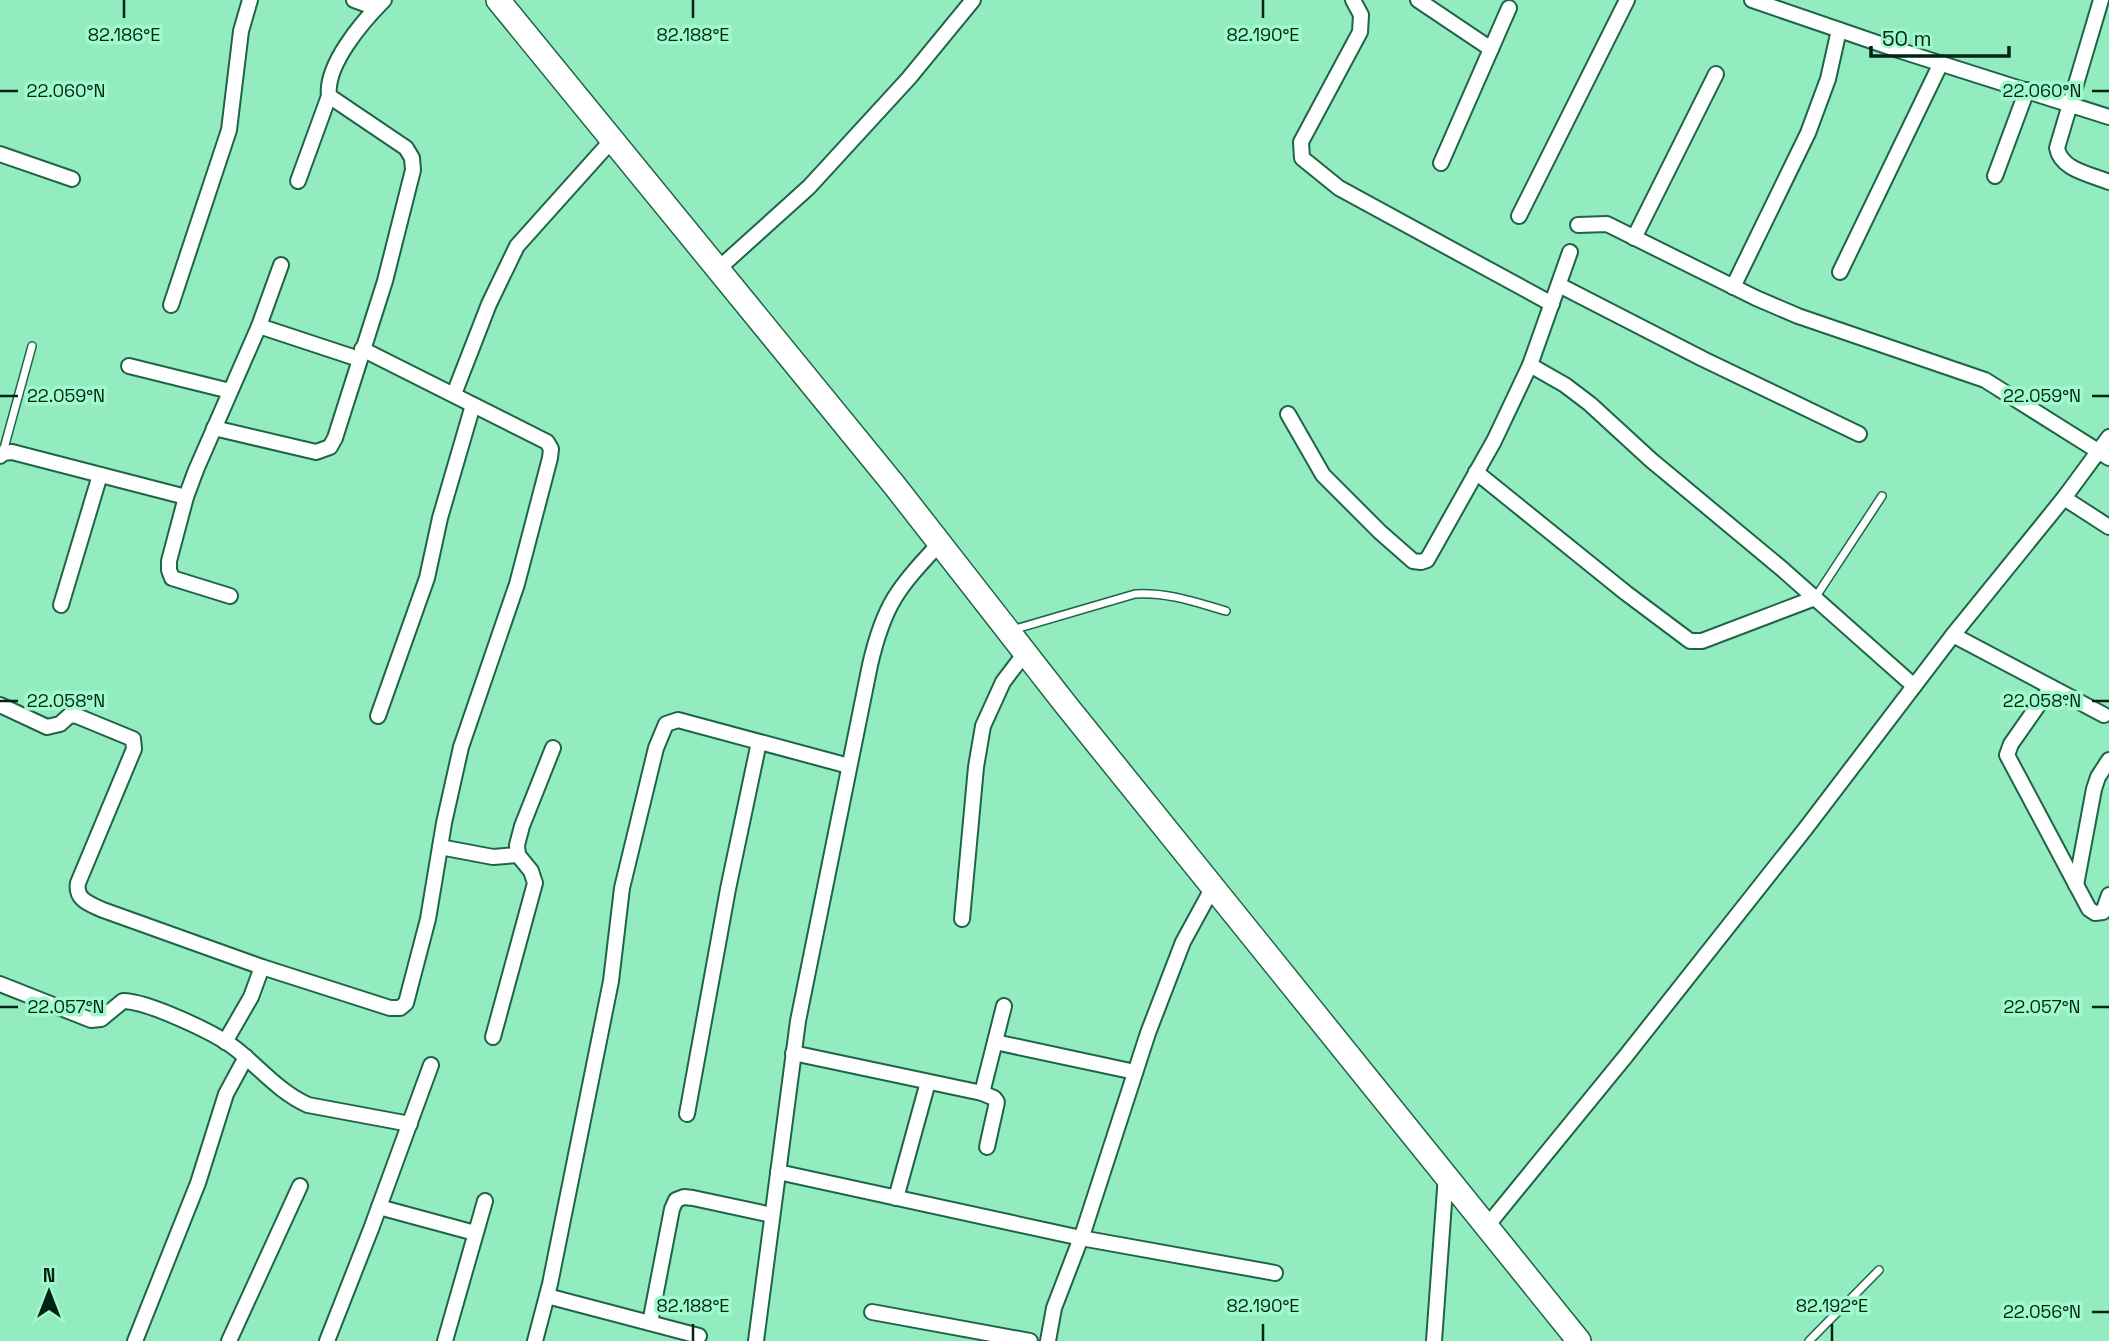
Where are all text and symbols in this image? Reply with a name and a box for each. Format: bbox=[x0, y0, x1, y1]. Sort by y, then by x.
scale bar bbox=[1871, 14, 2009, 58]
text: 82.186°E bbox=[88, 23, 160, 46]
text: 82.188°E bbox=[657, 23, 729, 46]
text: 82.190°E bbox=[1227, 23, 1299, 46]
text: 50 m bbox=[1882, 25, 1932, 52]
text: 22.060°N bbox=[27, 79, 105, 102]
text: 22.060°N bbox=[2003, 79, 2081, 102]
text: 22.059°N bbox=[27, 384, 105, 407]
text: 22.059°N bbox=[2003, 384, 2081, 407]
text: 22.058°N bbox=[27, 689, 105, 712]
text: 22.058°N bbox=[2003, 689, 2081, 712]
text: 22.057°N bbox=[27, 995, 105, 1018]
text: 22.057°N bbox=[2003, 995, 2081, 1018]
north arrow bbox=[14, 1257, 84, 1327]
text: N bbox=[43, 1263, 55, 1288]
text: 82.188°E bbox=[657, 1294, 729, 1317]
text: 82.190°E bbox=[1227, 1294, 1299, 1317]
text: 82.192°E bbox=[1796, 1294, 1868, 1317]
text: 22.056°N bbox=[2003, 1300, 2081, 1323]

